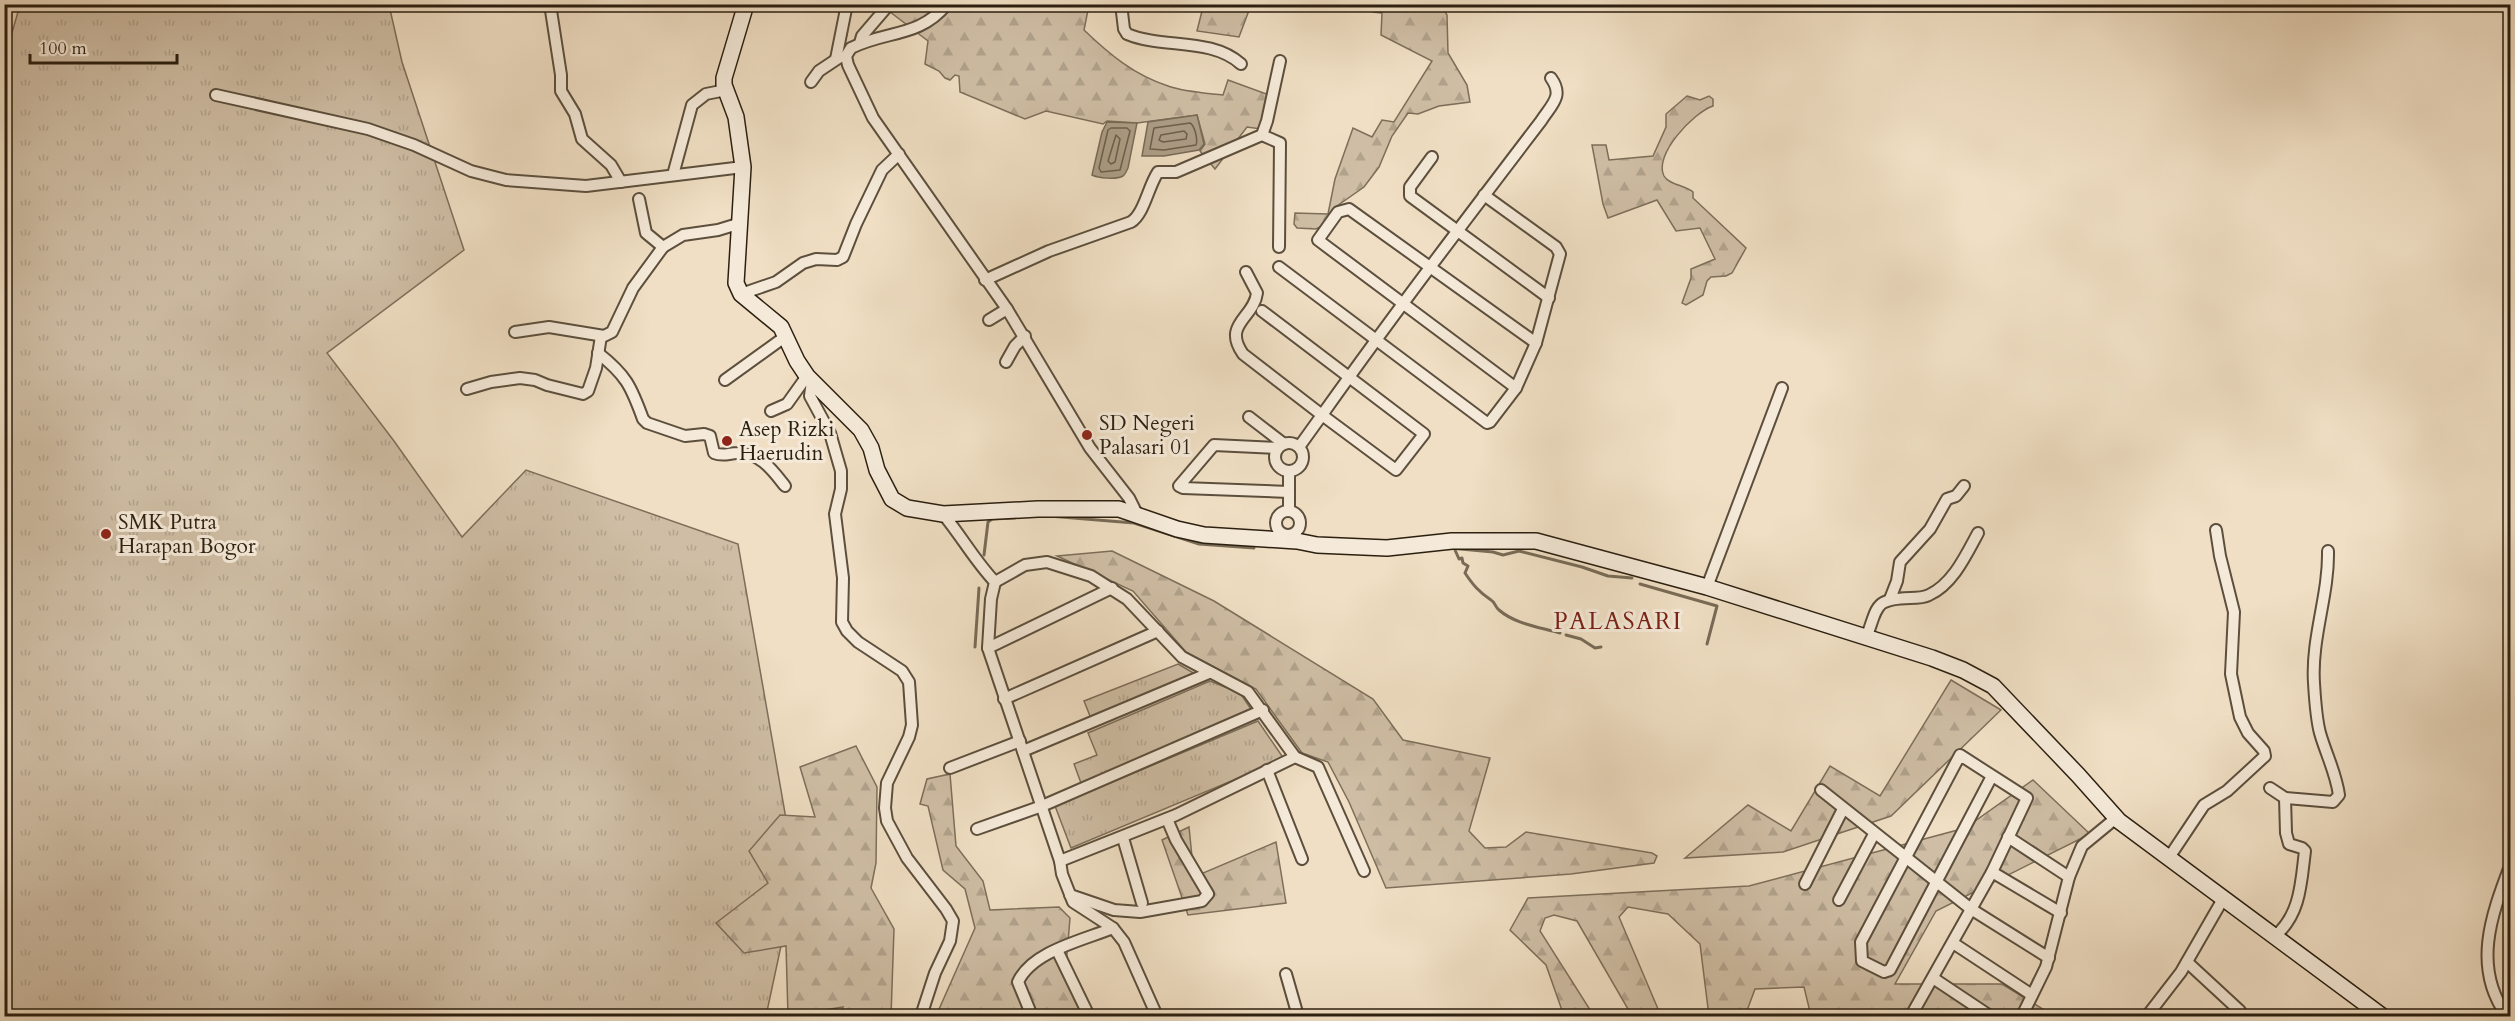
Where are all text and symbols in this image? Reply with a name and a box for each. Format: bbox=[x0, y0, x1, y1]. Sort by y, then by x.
scale bar bbox=[30, 27, 177, 65]
text: 100 m bbox=[39, 36, 87, 61]
place label: SD Negeri Palasari 01 bbox=[1099, 409, 1195, 462]
place label: Asep Rizki Haerudin bbox=[739, 415, 834, 468]
marker: SD Negeri Palasari 01 bbox=[1080, 428, 1094, 442]
marker: Asep Rizki Haerudin bbox=[720, 434, 734, 448]
place label: SMK Putra Harapan Bogor bbox=[118, 508, 256, 561]
marker: SMK Putra Harapan Bogor bbox=[99, 527, 113, 541]
district label: PALASARI bbox=[1554, 605, 1682, 638]

